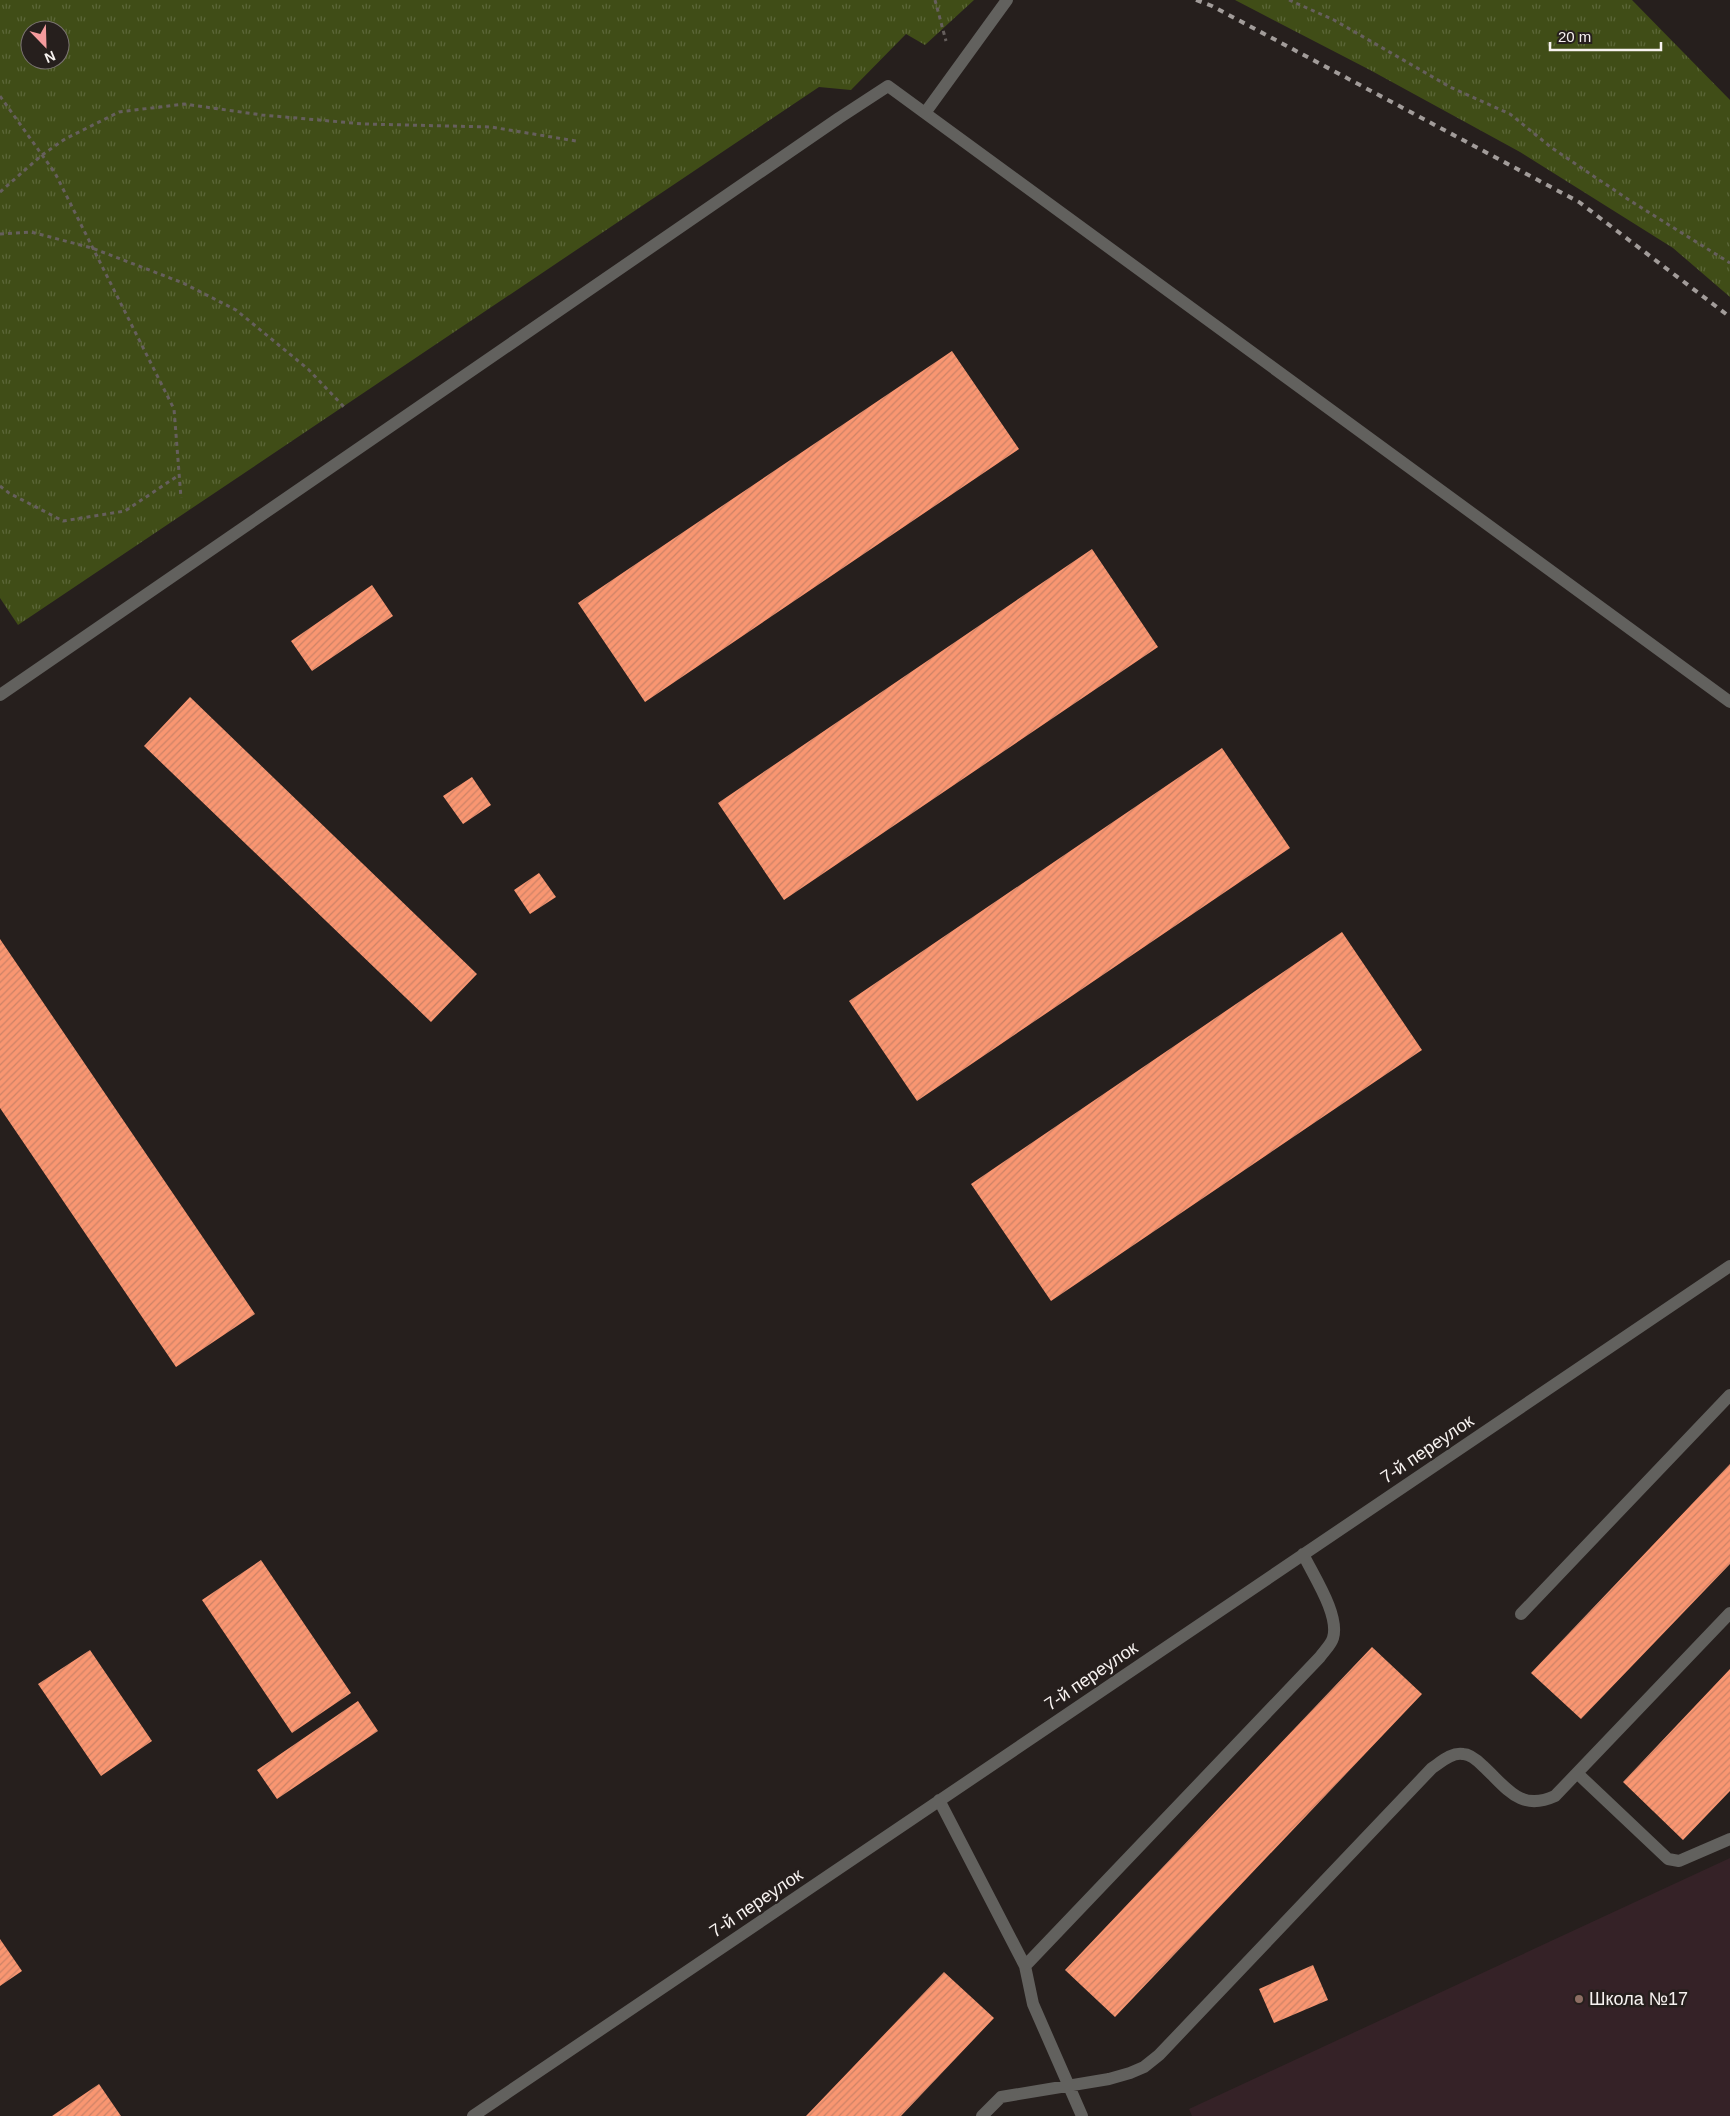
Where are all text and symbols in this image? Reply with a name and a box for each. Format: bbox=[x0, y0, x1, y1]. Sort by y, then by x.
north arrow bbox=[20, 20, 70, 70]
scale bar bbox=[1550, 20, 1661, 52]
text: 20 m bbox=[1558, 28, 1591, 45]
text: N bbox=[42, 48, 58, 66]
street label: 7-й переулок bbox=[1377, 1410, 1477, 1487]
street label: 7-й переулок bbox=[1041, 1637, 1141, 1714]
street label: 7-й переулок bbox=[706, 1864, 806, 1941]
place label: Школа №17 bbox=[1589, 1989, 1688, 2009]
marker: Школа №17 bbox=[1573, 1993, 1585, 2005]

